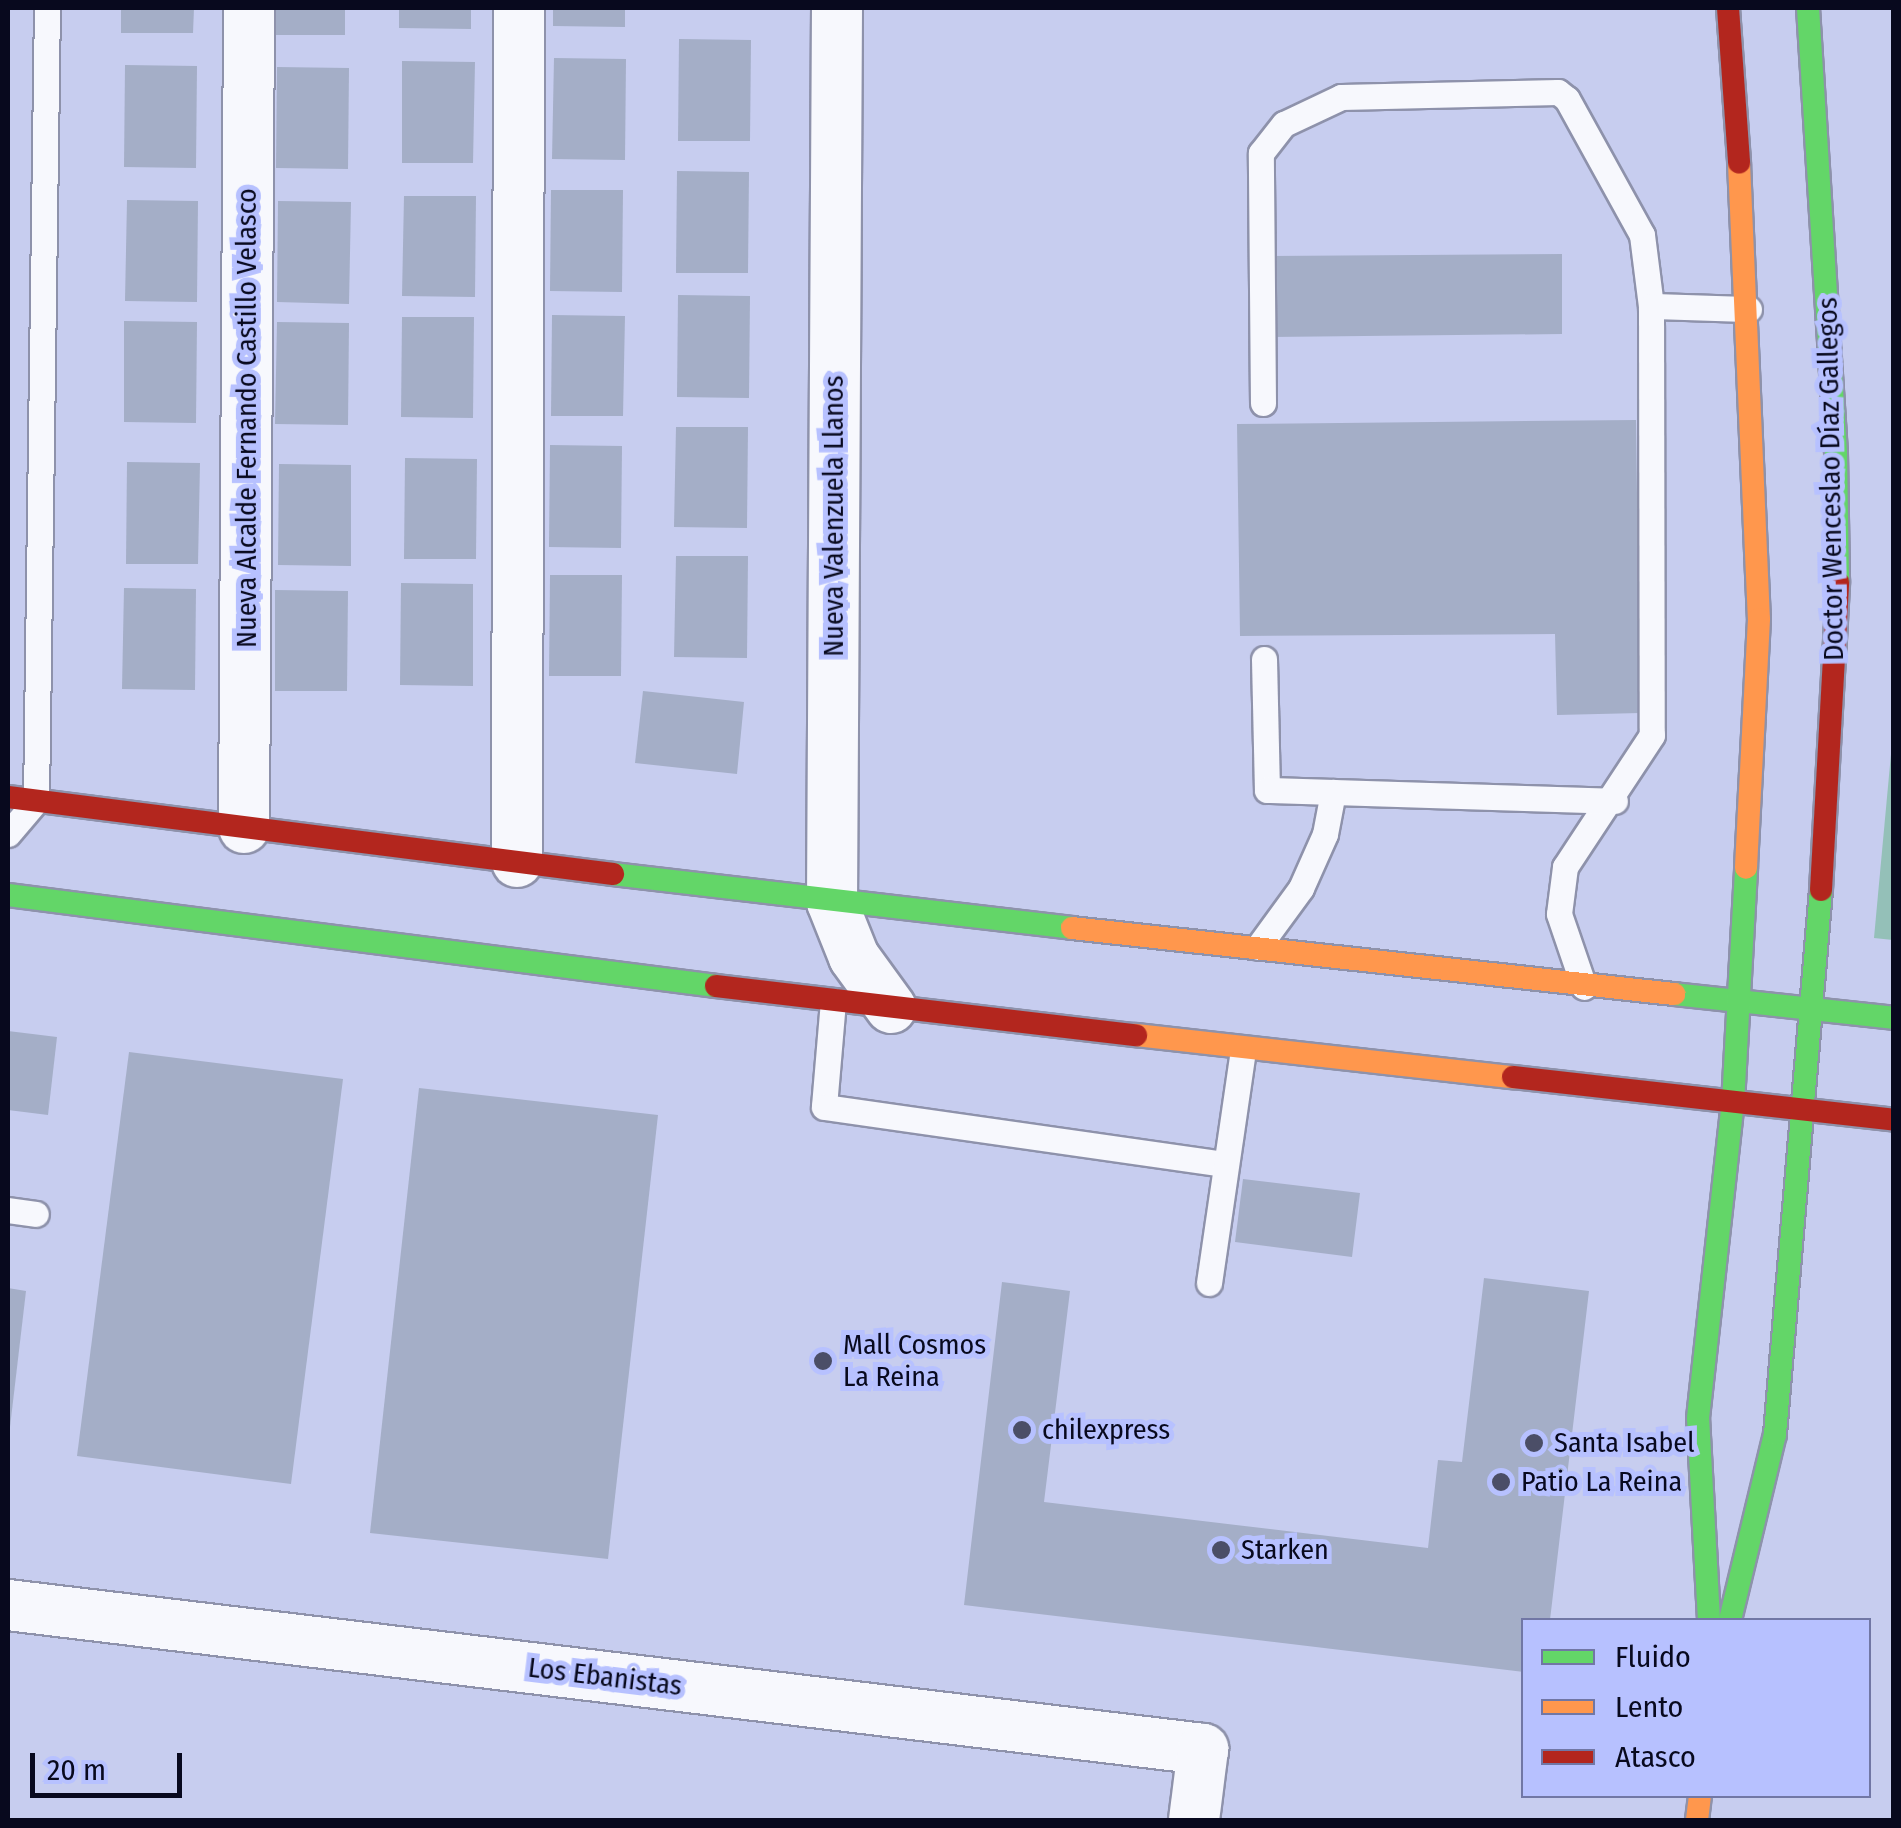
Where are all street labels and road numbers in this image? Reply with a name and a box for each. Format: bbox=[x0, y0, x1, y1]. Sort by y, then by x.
street label: Nueva Alcalde Fernando Castillo Velasco bbox=[230, 188, 264, 648]
street label: Doctor Wenceslao Díaz Gallegos bbox=[1811, 297, 1851, 661]
street label: Nueva Valenzuela Llanos bbox=[817, 375, 851, 657]
street label: Los Ebanistas bbox=[526, 1651, 684, 1703]

